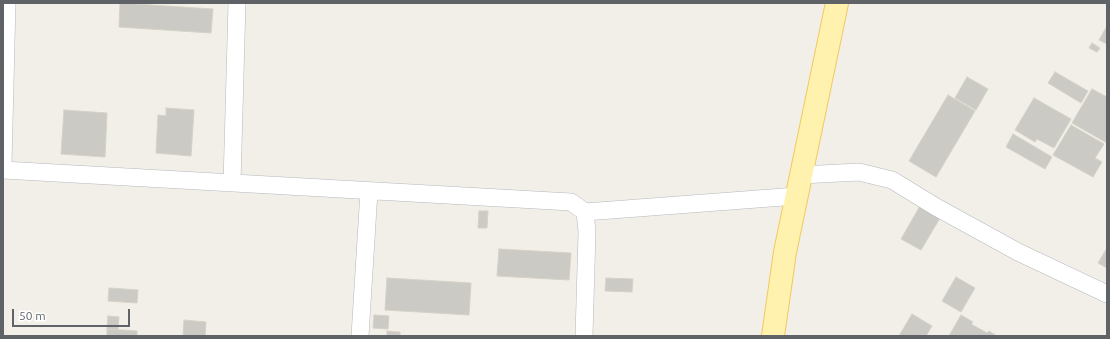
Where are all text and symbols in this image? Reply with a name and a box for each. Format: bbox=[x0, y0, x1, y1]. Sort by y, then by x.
scale bar bbox=[14, 301, 132, 327]
text: 50 m bbox=[19, 309, 46, 322]

